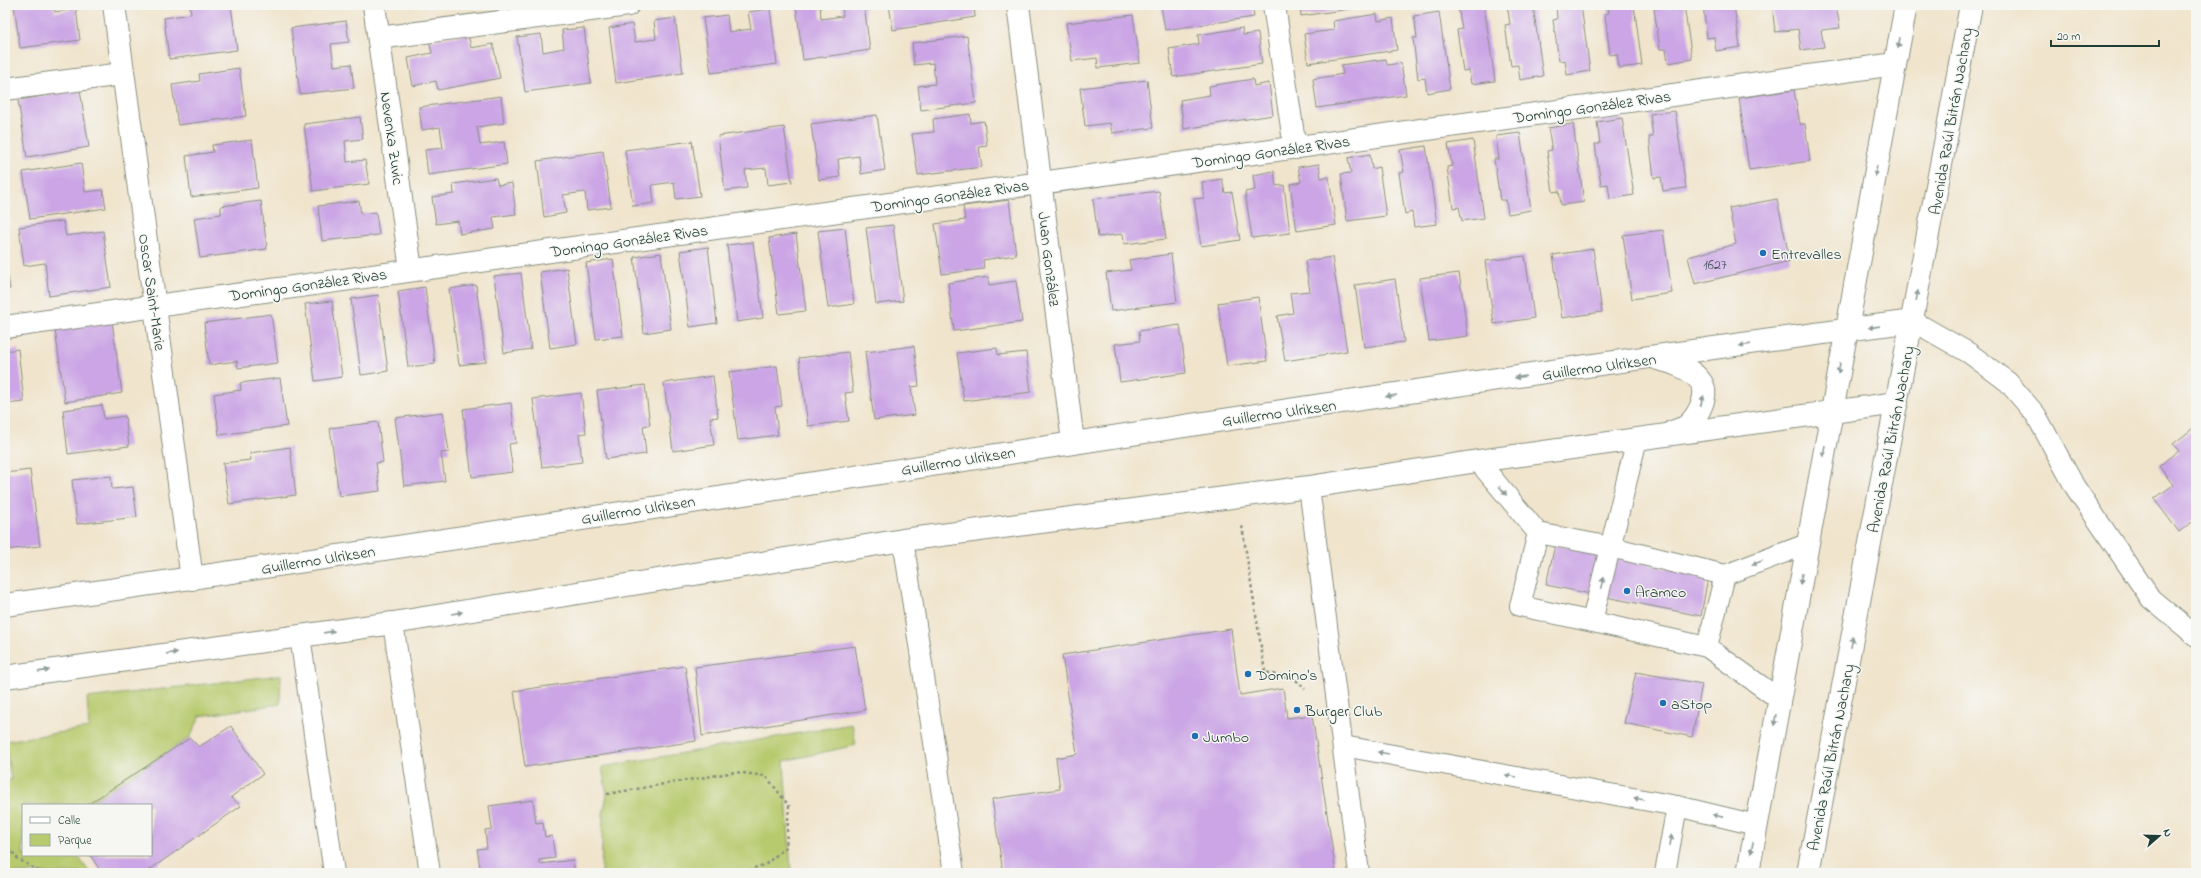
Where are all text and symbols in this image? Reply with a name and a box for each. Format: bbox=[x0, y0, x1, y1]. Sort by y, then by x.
scale bar bbox=[2051, 22, 2159, 48]
street label: Avenida Raúl Bitrán Nachary bbox=[1924, 26, 1980, 217]
text: 20 m bbox=[2057, 28, 2080, 46]
one-way arrow bbox=[1895, 37, 1901, 49]
street label: Domingo González Rivas bbox=[1511, 85, 1673, 131]
street label: Nevenka Zuvic bbox=[373, 90, 410, 187]
street label: Domingo González Rivas bbox=[1190, 130, 1352, 176]
one-way arrow bbox=[1872, 165, 1878, 177]
street label: Domingo González Rivas bbox=[869, 174, 1031, 220]
street label: Juan González bbox=[1030, 211, 1066, 308]
street label: Domingo González Rivas bbox=[548, 219, 710, 265]
street label: Oscar Saint-Marie bbox=[131, 232, 171, 353]
place label: Entrevalles bbox=[1771, 243, 1842, 267]
marker: Entrevalles bbox=[1758, 248, 1768, 258]
house number: 1627 bbox=[1703, 255, 1727, 276]
street label: Domingo González Rivas bbox=[227, 263, 389, 309]
one-way arrow bbox=[1915, 290, 1921, 302]
one-way arrow bbox=[1868, 323, 1880, 330]
one-way arrow bbox=[1739, 342, 1751, 348]
street label: Avenida Raúl Bitrán Nachary bbox=[1862, 344, 1922, 535]
street label: Guillermo Ulriksen bbox=[1541, 348, 1658, 388]
one-way arrow bbox=[1836, 362, 1842, 374]
one-way arrow bbox=[1514, 374, 1526, 380]
one-way arrow bbox=[1385, 393, 1397, 399]
street label: Guillermo Ulriksen bbox=[1221, 394, 1338, 434]
one-way arrow bbox=[1699, 394, 1705, 406]
street label: Guillermo Ulriksen bbox=[900, 441, 1017, 483]
one-way arrow bbox=[1820, 445, 1826, 457]
one-way arrow bbox=[1499, 485, 1508, 496]
street label: Guillermo Ulriksen bbox=[580, 490, 697, 532]
street label: Guillermo Ulriksen bbox=[260, 540, 377, 582]
one-way arrow bbox=[1751, 560, 1763, 566]
one-way arrow bbox=[1798, 573, 1804, 585]
one-way arrow bbox=[1599, 577, 1605, 590]
place label: Aramco bbox=[1635, 581, 1686, 605]
marker: Aramco bbox=[1622, 586, 1632, 596]
one-way arrow bbox=[451, 609, 464, 615]
one-way arrow bbox=[323, 629, 335, 635]
one-way arrow bbox=[1849, 636, 1855, 648]
one-way arrow bbox=[166, 650, 178, 656]
street label: Avenida Raúl Bitrán Nachary bbox=[1802, 662, 1862, 853]
place label: Domino's bbox=[1255, 664, 1317, 688]
one-way arrow bbox=[38, 668, 50, 674]
marker: Domino's bbox=[1243, 669, 1253, 679]
place label: aStop bbox=[1671, 693, 1713, 717]
marker: aStop bbox=[1658, 698, 1668, 708]
place label: Burger Club bbox=[1304, 700, 1383, 724]
marker: Burger Club bbox=[1292, 705, 1302, 715]
one-way arrow bbox=[1772, 714, 1778, 727]
place label: Jumbo bbox=[1203, 726, 1249, 750]
marker: Jumbo bbox=[1190, 731, 1200, 741]
one-way arrow bbox=[1377, 750, 1389, 756]
one-way arrow bbox=[1505, 773, 1517, 779]
one-way arrow bbox=[1633, 796, 1645, 802]
legend bbox=[22, 804, 152, 856]
text: Calle bbox=[58, 812, 81, 830]
one-way arrow bbox=[1712, 812, 1724, 818]
north arrow bbox=[2139, 816, 2179, 856]
text: N bbox=[2159, 827, 2176, 839]
text: Parque bbox=[58, 832, 92, 850]
one-way arrow bbox=[1669, 833, 1675, 846]
one-way arrow bbox=[1749, 842, 1755, 854]

